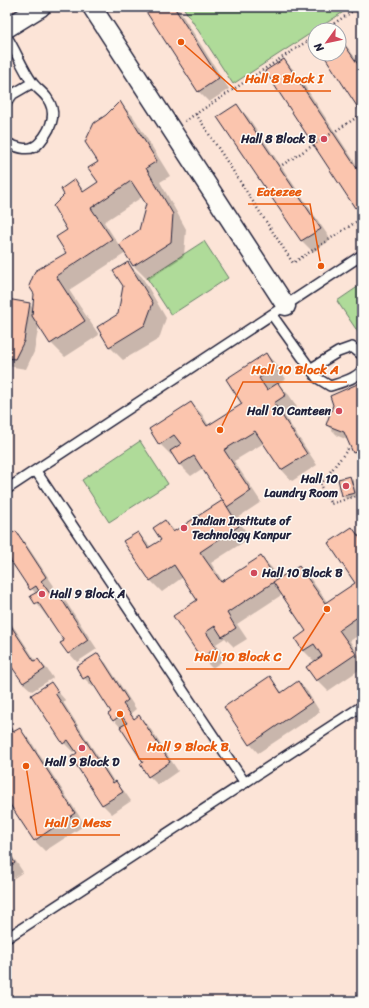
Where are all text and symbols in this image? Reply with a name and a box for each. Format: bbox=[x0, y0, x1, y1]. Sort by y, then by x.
north arrow bbox=[307, 22, 347, 62]
text: N bbox=[309, 38, 330, 56]
callout: Hall 8 Block I bbox=[237, 66, 331, 91]
text: Hall 8 Block I bbox=[244, 67, 325, 90]
place label: Hall 8 Block B bbox=[240, 128, 316, 150]
marker: Hall 8 Block B bbox=[319, 134, 329, 144]
callout: Eatezee bbox=[248, 179, 310, 204]
text: Eatezee bbox=[256, 180, 302, 203]
callout: Hall 10 Block A bbox=[243, 357, 347, 382]
text: Hall 10 Block A bbox=[250, 358, 339, 381]
place label: Hall 10 Canteen bbox=[246, 400, 331, 422]
marker: Hall 10 Canteen bbox=[334, 406, 344, 416]
place label: Hall 10 Laundry Room bbox=[264, 468, 338, 504]
marker: Hall 10 Laundry Room bbox=[341, 481, 351, 491]
place label: Indian Institute of Technology Kanpur bbox=[191, 510, 292, 546]
marker: Indian Institute of Technology Kanpur bbox=[179, 523, 189, 533]
place label: Hall 10 Block B bbox=[261, 562, 343, 584]
marker: Hall 10 Block B bbox=[249, 568, 259, 578]
place label: Hall 9 Block A bbox=[49, 583, 126, 605]
marker: Hall 9 Block A bbox=[37, 589, 47, 599]
callout: Hall 10 Block C bbox=[186, 644, 289, 669]
text: Hall 10 Block C bbox=[193, 645, 282, 668]
callout: Hall 9 Block B bbox=[139, 734, 237, 759]
text: Hall 9 Block B bbox=[146, 735, 229, 758]
marker: Hall 9 Block D bbox=[77, 743, 87, 753]
place label: Hall 9 Block D bbox=[44, 751, 120, 773]
callout: Hall 9 Mess bbox=[37, 810, 120, 835]
text: Hall 9 Mess bbox=[44, 811, 112, 834]

